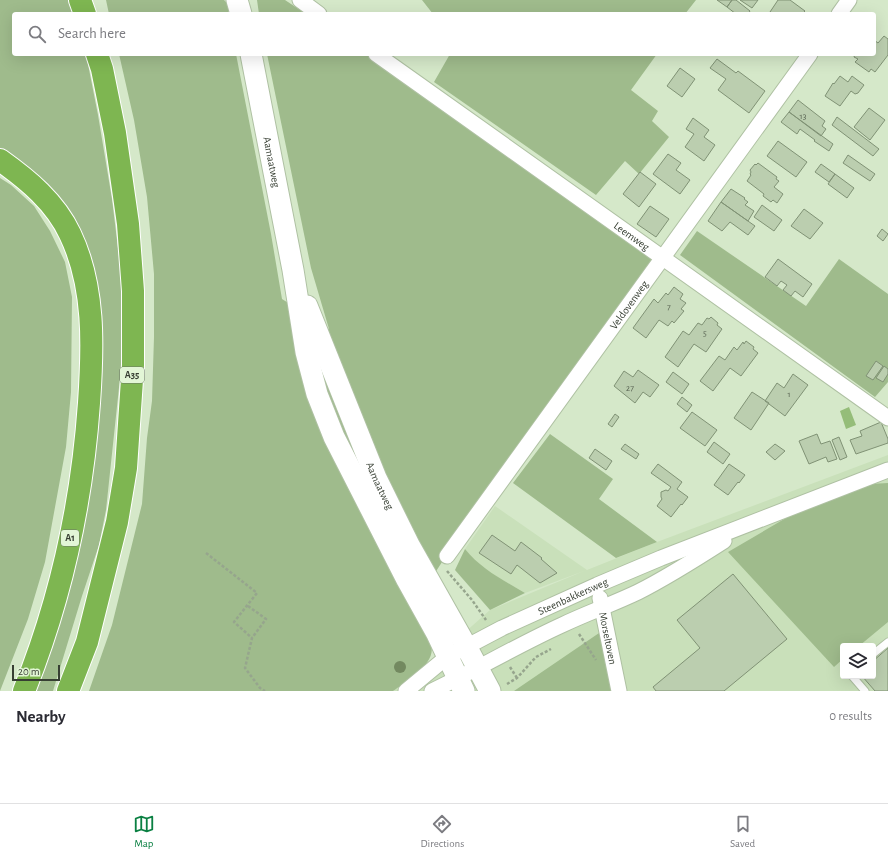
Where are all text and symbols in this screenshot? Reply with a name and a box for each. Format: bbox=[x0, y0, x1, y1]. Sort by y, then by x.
search box bbox=[12, 12, 876, 56]
icon: search bbox=[26, 23, 48, 45]
text: Search here bbox=[58, 26, 126, 41]
house number: 13 bbox=[800, 112, 807, 121]
street label: Aamaatweg bbox=[262, 136, 282, 189]
street label: Leemweg bbox=[612, 220, 652, 253]
street label: Veldovenweg bbox=[607, 278, 650, 331]
house number: 7 bbox=[667, 303, 671, 312]
house number: 5 bbox=[703, 329, 707, 338]
road number: A35 bbox=[120, 367, 144, 383]
house number: 27 bbox=[626, 384, 634, 393]
house number: 1 bbox=[787, 390, 791, 399]
street label: Aamaatweg bbox=[365, 460, 396, 512]
road number: A1 bbox=[61, 530, 79, 546]
street label: Steenbakkersweg bbox=[536, 575, 610, 617]
street label: Morseltoven bbox=[598, 611, 619, 665]
map controls bbox=[840, 643, 876, 679]
button: layers bbox=[840, 643, 876, 679]
scale bar bbox=[12, 663, 60, 682]
text: 20 m bbox=[18, 666, 39, 677]
text: Nearby bbox=[16, 708, 66, 725]
text: 0 results bbox=[829, 710, 872, 723]
tab: Map bbox=[133, 813, 155, 850]
tab: Directions bbox=[420, 813, 464, 850]
tab: Saved bbox=[730, 813, 755, 850]

